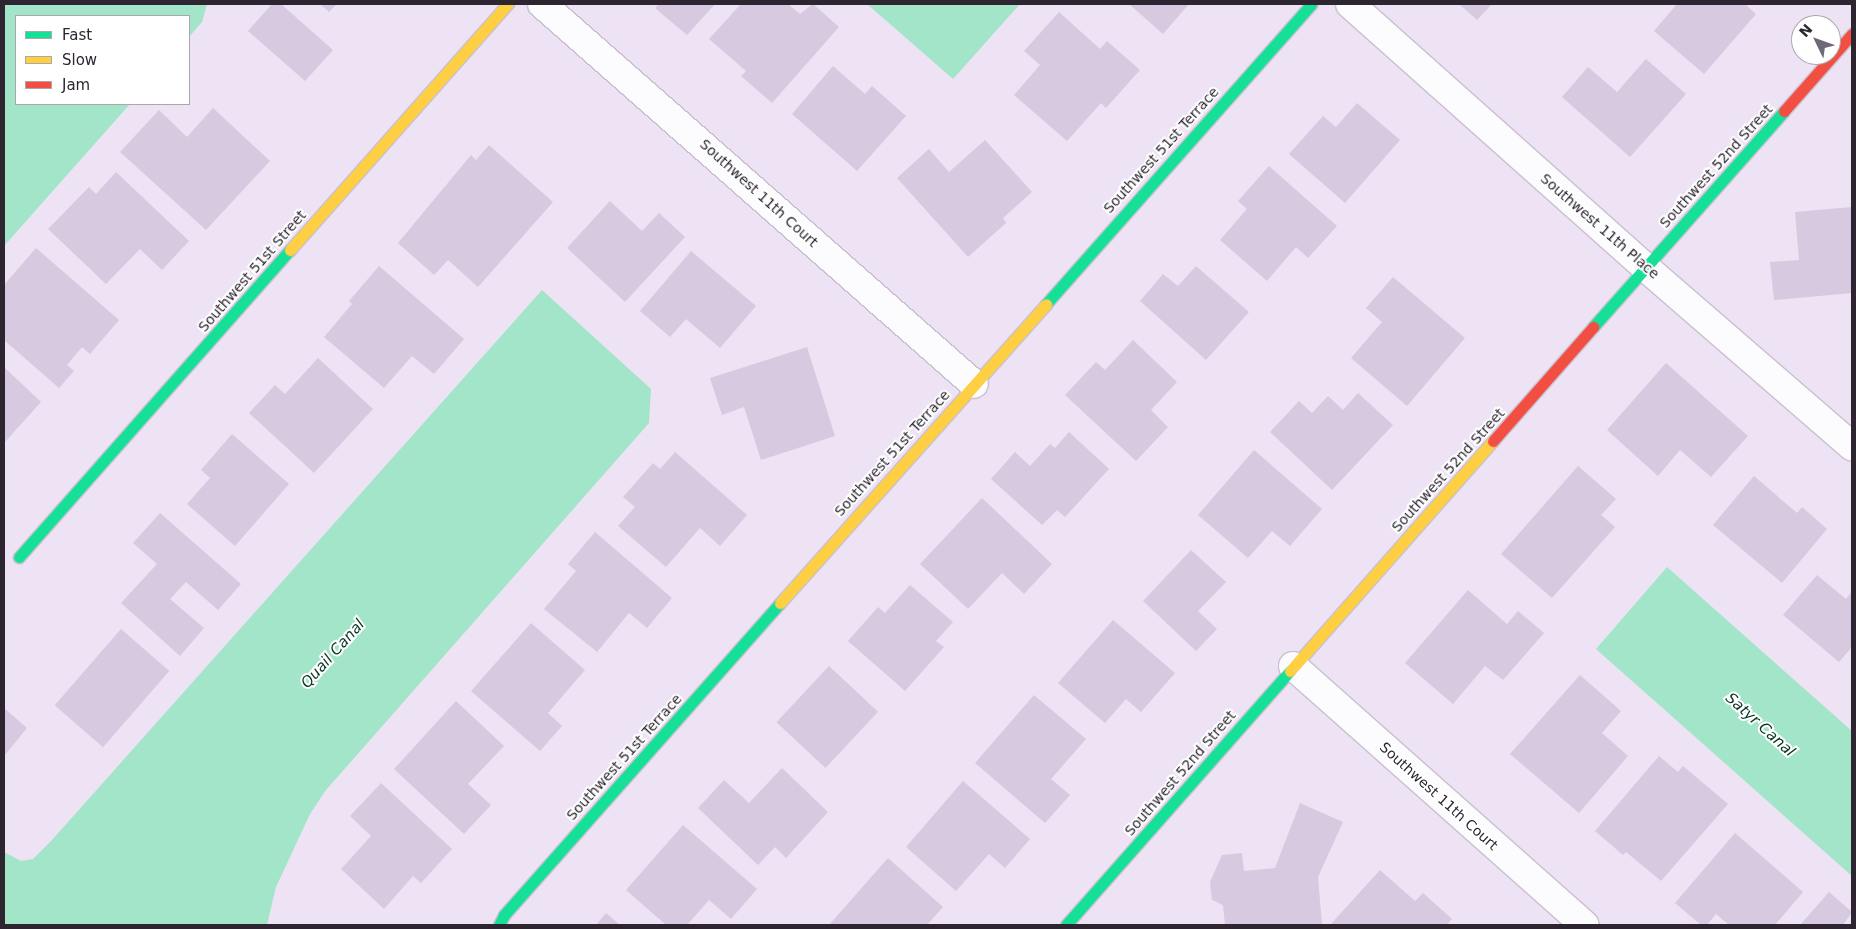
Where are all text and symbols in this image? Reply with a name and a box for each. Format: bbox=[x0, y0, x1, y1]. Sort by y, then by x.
legend bbox=[15, 15, 190, 105]
north arrow bbox=[1791, 15, 1841, 65]
text: N bbox=[1796, 21, 1815, 40]
text: Fast bbox=[62, 26, 92, 44]
text: Slow bbox=[62, 51, 97, 69]
text: Jam bbox=[62, 76, 90, 94]
street label: Southwest 51st Terrace bbox=[1100, 83, 1222, 217]
street label: Southwest 52nd Street bbox=[1656, 101, 1776, 231]
street label: Southwest 11th Court bbox=[697, 136, 821, 250]
street label: Southwest 11th Place bbox=[1537, 170, 1663, 282]
street label: Southwest 51st Street bbox=[195, 207, 309, 335]
street label: Southwest 51st Terrace bbox=[831, 386, 953, 520]
street label: Southwest 52nd Street bbox=[1388, 405, 1508, 535]
water label: Quail Canal bbox=[297, 616, 369, 692]
water label: Satyr Canal bbox=[1722, 689, 1798, 761]
street label: Southwest 51st Terrace bbox=[563, 690, 685, 824]
street label: Southwest 52nd Street bbox=[1121, 707, 1239, 839]
street label: Southwest 11th Court bbox=[1377, 739, 1501, 853]

